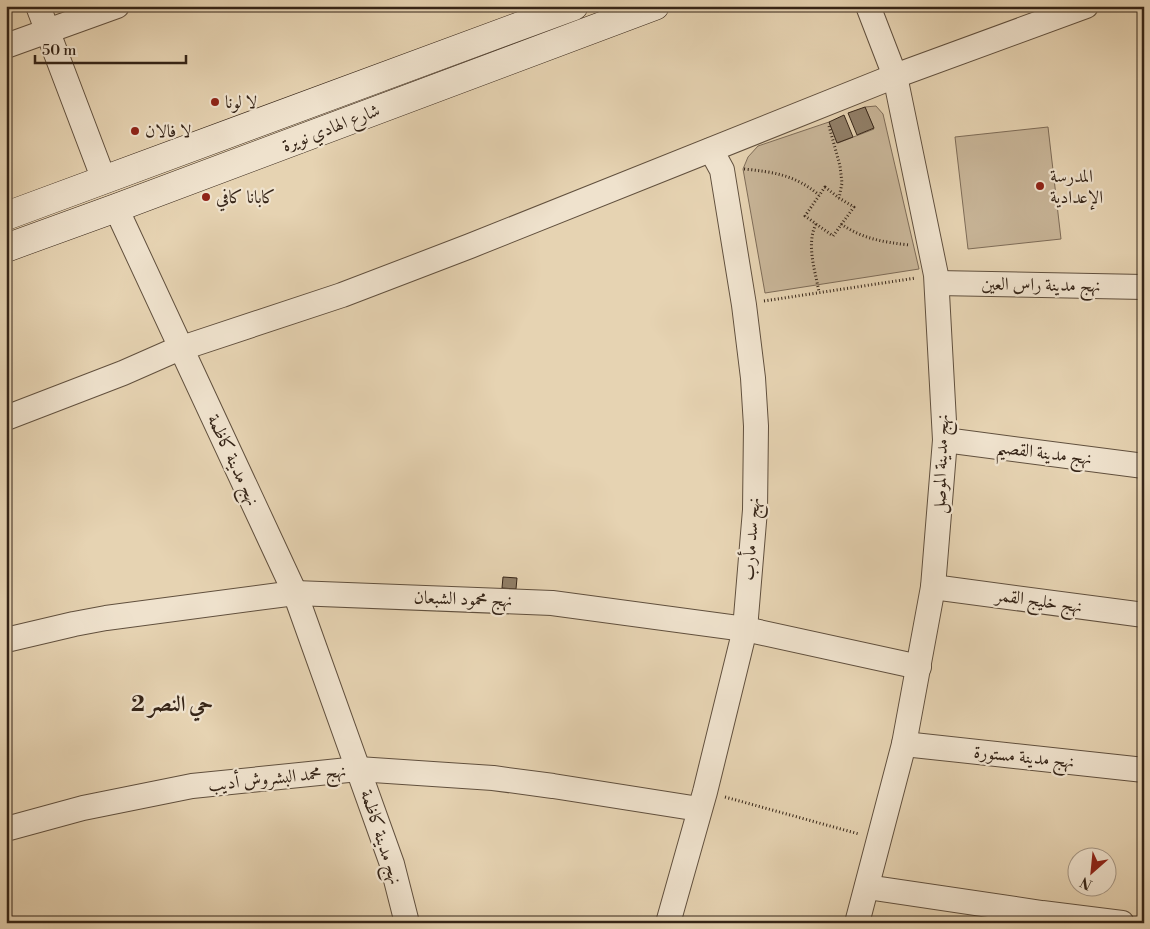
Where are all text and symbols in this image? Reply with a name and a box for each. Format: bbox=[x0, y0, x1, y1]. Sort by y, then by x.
scale bar bbox=[35, 32, 186, 64]
text: 50 m bbox=[42, 41, 76, 60]
place label: لا لونا bbox=[225, 91, 257, 114]
marker: لا لونا bbox=[209, 96, 221, 108]
street label: شارع الهادي نويرة bbox=[279, 99, 384, 160]
place label: لا فالان bbox=[145, 120, 192, 143]
marker: لا فالان bbox=[129, 125, 141, 137]
place label: المدرسة الإعدادية bbox=[1050, 165, 1103, 210]
marker: المدرسة الإعدادية bbox=[1034, 180, 1046, 192]
place label: كابانا كافي bbox=[216, 186, 276, 212]
marker: كابانا كافي bbox=[200, 191, 212, 203]
street label: نهج مدينة راس العين bbox=[981, 272, 1101, 302]
street label: نهج مدينة كاظمة bbox=[198, 411, 264, 511]
street label: نهج مدينة الموصل bbox=[928, 414, 958, 514]
street label: نهج مدينة القصيم bbox=[994, 436, 1093, 476]
street label: نهج سد مأرب bbox=[735, 497, 769, 582]
street label: نهج خليج القمر bbox=[992, 583, 1084, 622]
street label: نهج محمود الشبعان bbox=[413, 586, 513, 616]
district label: حي النصر 2 bbox=[131, 691, 213, 722]
street label: نهج مدينة مستورة bbox=[972, 740, 1075, 778]
street label: نهج محمد البشروش أديب bbox=[207, 757, 348, 801]
street label: نهج مدينة كاظمة bbox=[351, 787, 407, 889]
north arrow bbox=[1068, 846, 1118, 896]
text: N bbox=[1078, 872, 1096, 893]

